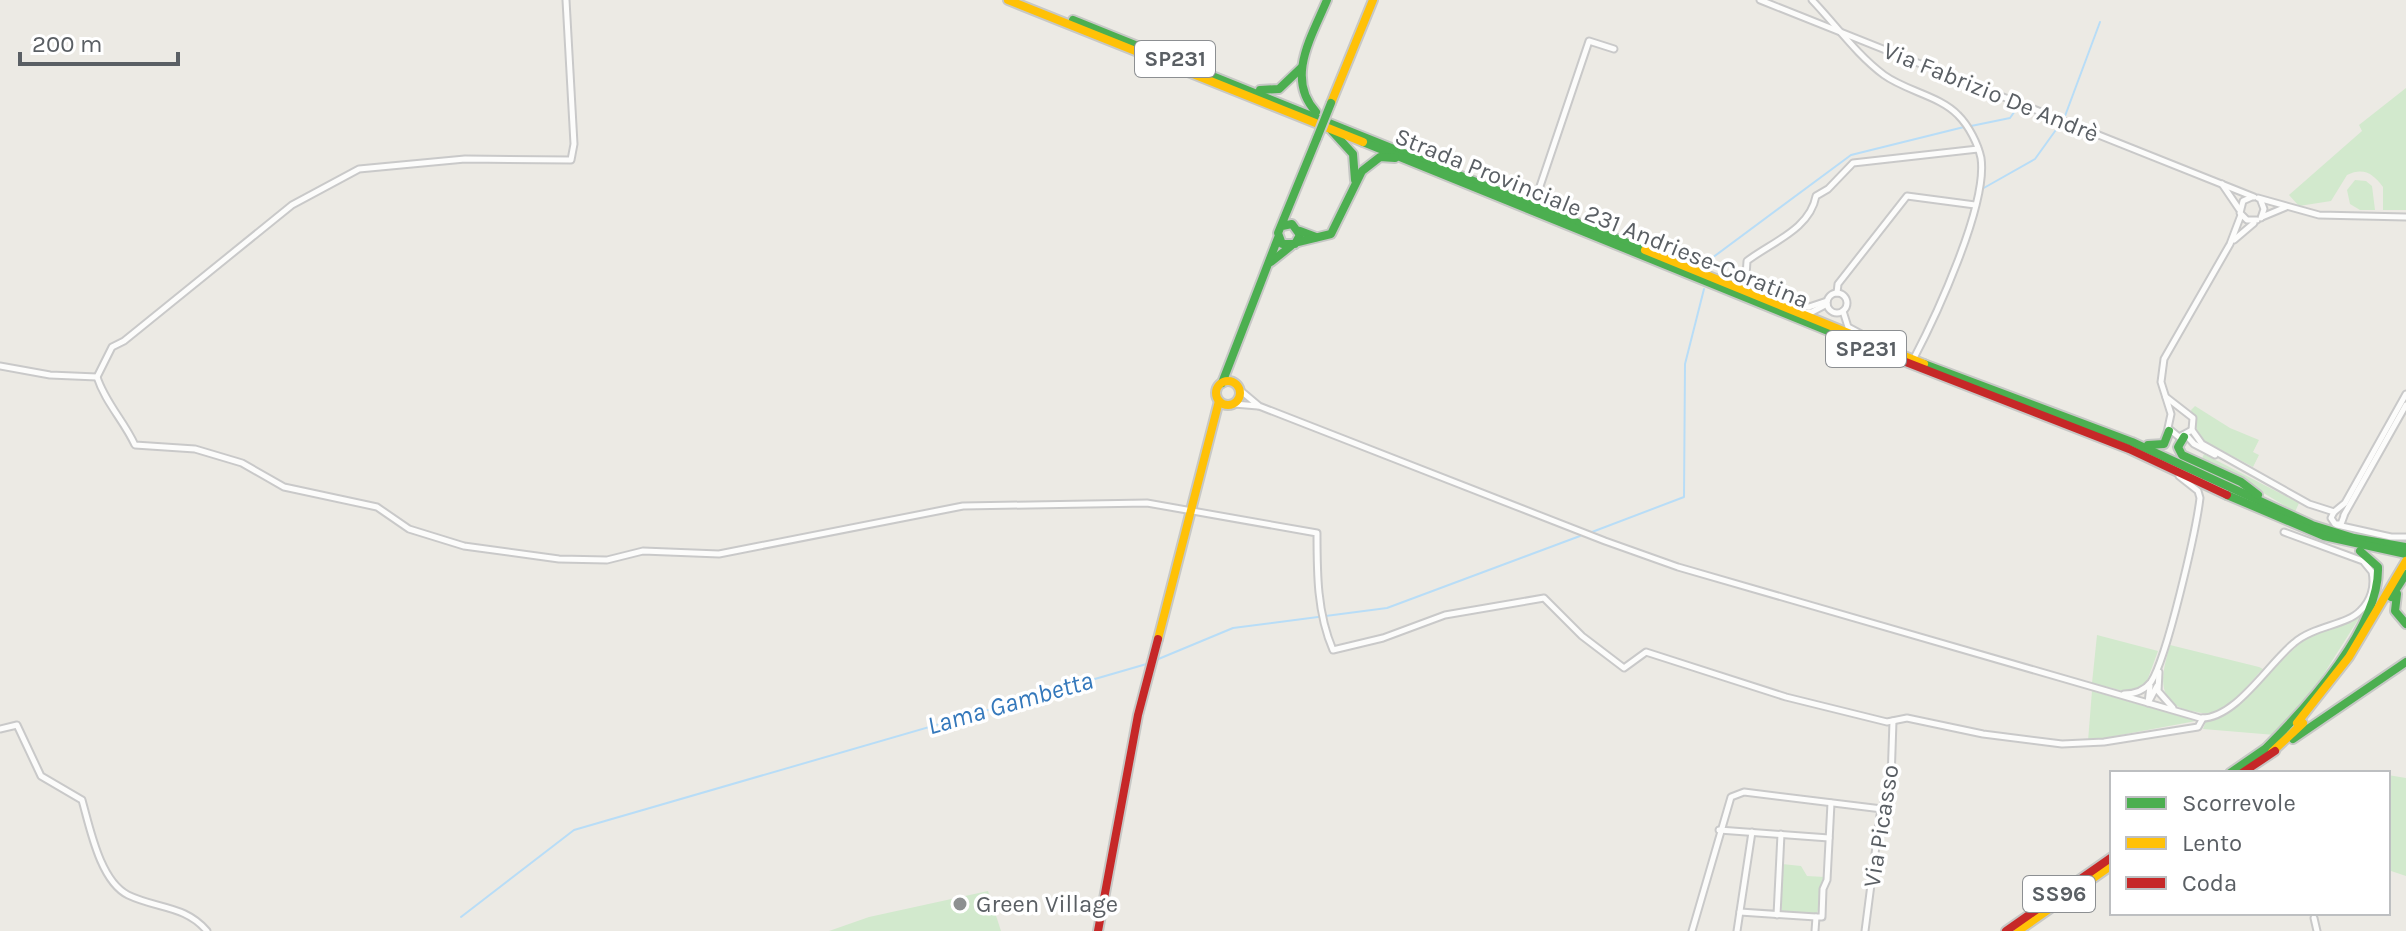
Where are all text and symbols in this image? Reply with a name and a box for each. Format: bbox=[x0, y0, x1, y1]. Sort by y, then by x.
scale bar bbox=[20, 16, 178, 66]
text: 200 m bbox=[32, 30, 103, 58]
street label: Via Fabrizio De Andrè bbox=[1879, 36, 2103, 148]
road number: SP231 bbox=[1135, 41, 1215, 77]
street label: Strada Provinciale 231 Andriese-Coratina bbox=[1391, 122, 1813, 314]
road number: SP231 bbox=[1826, 331, 1906, 367]
water label: Lama Gambetta bbox=[924, 665, 1096, 741]
street label: Via Picasso bbox=[1857, 763, 1905, 889]
legend bbox=[2110, 771, 2390, 915]
text: Scorrevole bbox=[2182, 789, 2296, 817]
text: Lento bbox=[2182, 829, 2242, 857]
text: Coda bbox=[2182, 869, 2237, 897]
road number: SS96 bbox=[2023, 876, 2095, 912]
place label: Green Village bbox=[976, 890, 1118, 918]
marker: Green Village bbox=[951, 895, 969, 913]

